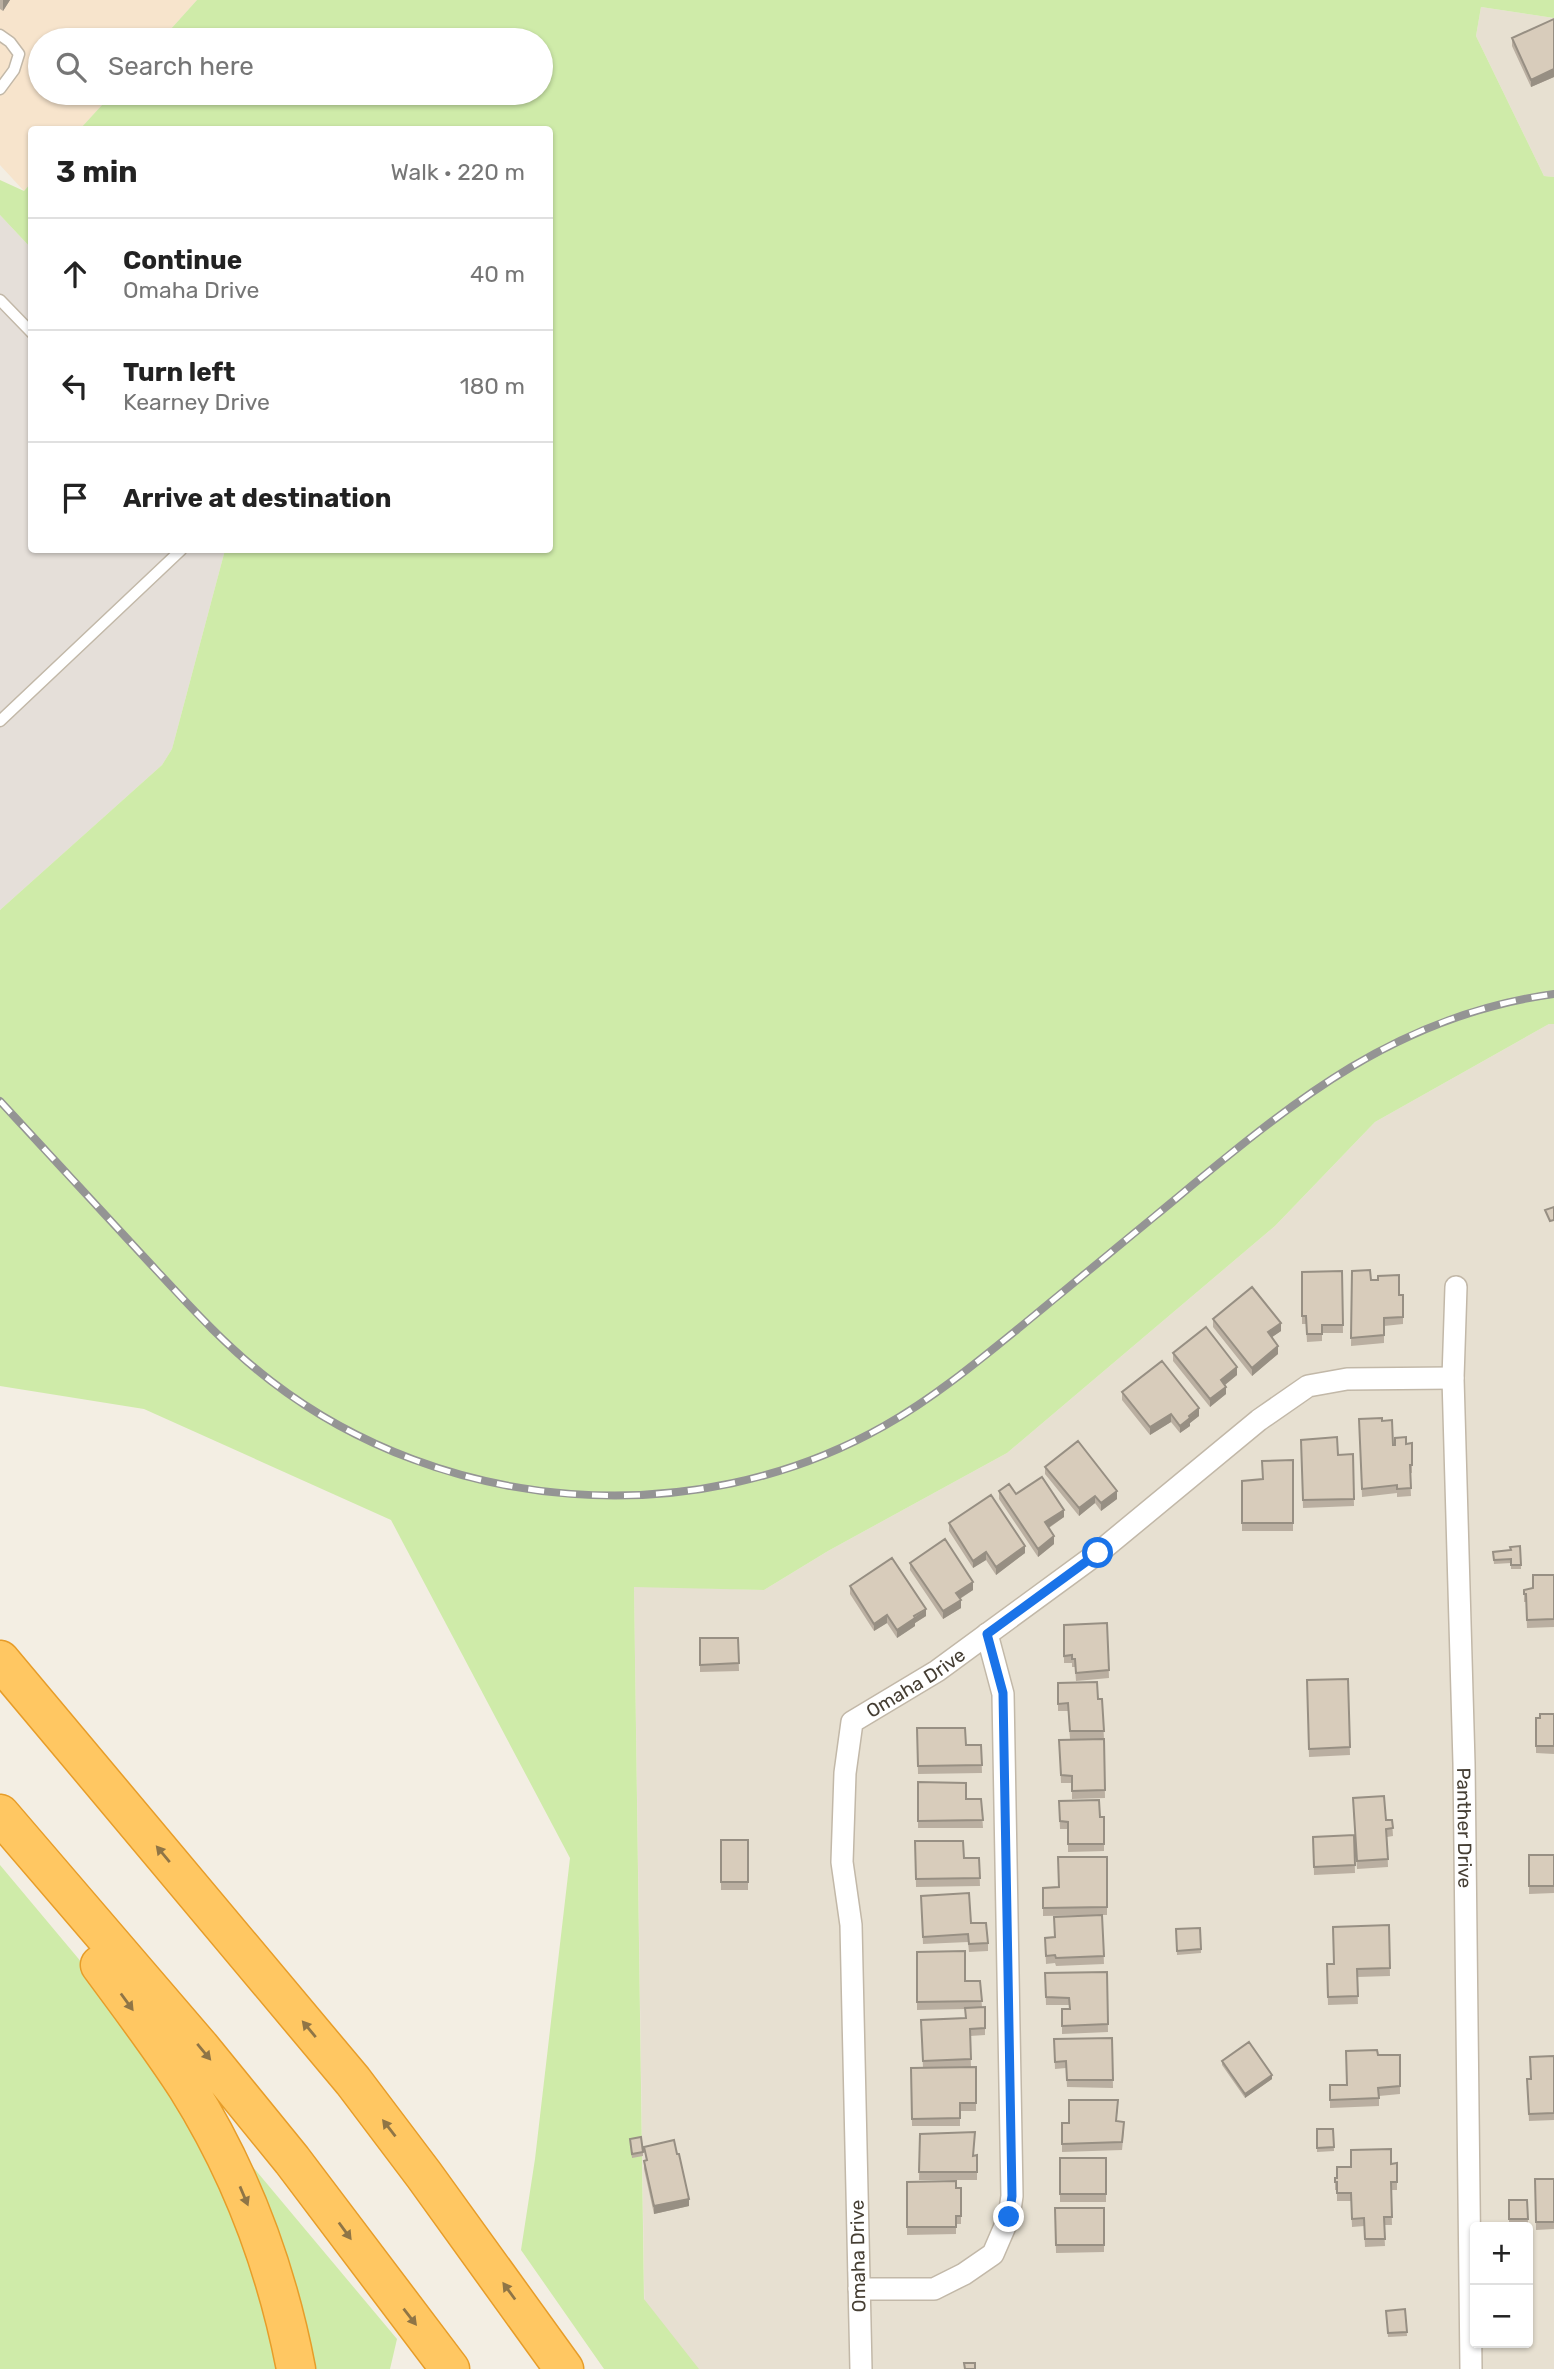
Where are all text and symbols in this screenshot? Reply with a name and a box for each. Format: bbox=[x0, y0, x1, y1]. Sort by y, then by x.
search box bbox=[28, 28, 553, 105]
icon: search bbox=[52, 48, 90, 86]
text: Search here bbox=[108, 51, 254, 82]
text: 3 min bbox=[56, 154, 138, 190]
text: Walk · 220 m bbox=[391, 158, 525, 186]
text: Continue bbox=[123, 245, 242, 276]
icon: ahead bbox=[56, 255, 94, 293]
text: 40 m bbox=[470, 260, 525, 288]
text: Omaha Drive bbox=[123, 276, 259, 304]
text: Turn left bbox=[123, 357, 235, 388]
icon: left bbox=[56, 367, 94, 405]
text: 180 m bbox=[460, 372, 525, 400]
text: Kearney Drive bbox=[123, 388, 270, 416]
icon: arrive bbox=[56, 479, 94, 517]
text: Arrive at destination bbox=[123, 483, 391, 514]
route start bbox=[1082, 1537, 1113, 1568]
street label: Omaha Drive bbox=[862, 1643, 970, 1722]
street label: Panther Drive bbox=[1453, 1767, 1477, 1888]
one-way arrow bbox=[156, 1846, 171, 1863]
one-way arrow bbox=[120, 1993, 134, 2011]
one-way arrow bbox=[302, 2020, 317, 2037]
one-way arrow bbox=[196, 2043, 211, 2060]
one-way arrow bbox=[382, 2119, 396, 2137]
one-way arrow bbox=[238, 2186, 249, 2207]
street label: Omaha Drive bbox=[846, 2199, 870, 2313]
route end bbox=[993, 2201, 1024, 2232]
one-way arrow bbox=[337, 2222, 351, 2240]
map controls bbox=[1470, 2222, 1533, 2348]
button: + bbox=[1470, 2222, 1533, 2285]
one-way arrow bbox=[502, 2282, 516, 2300]
button: − bbox=[1470, 2285, 1533, 2348]
one-way arrow bbox=[403, 2308, 418, 2326]

